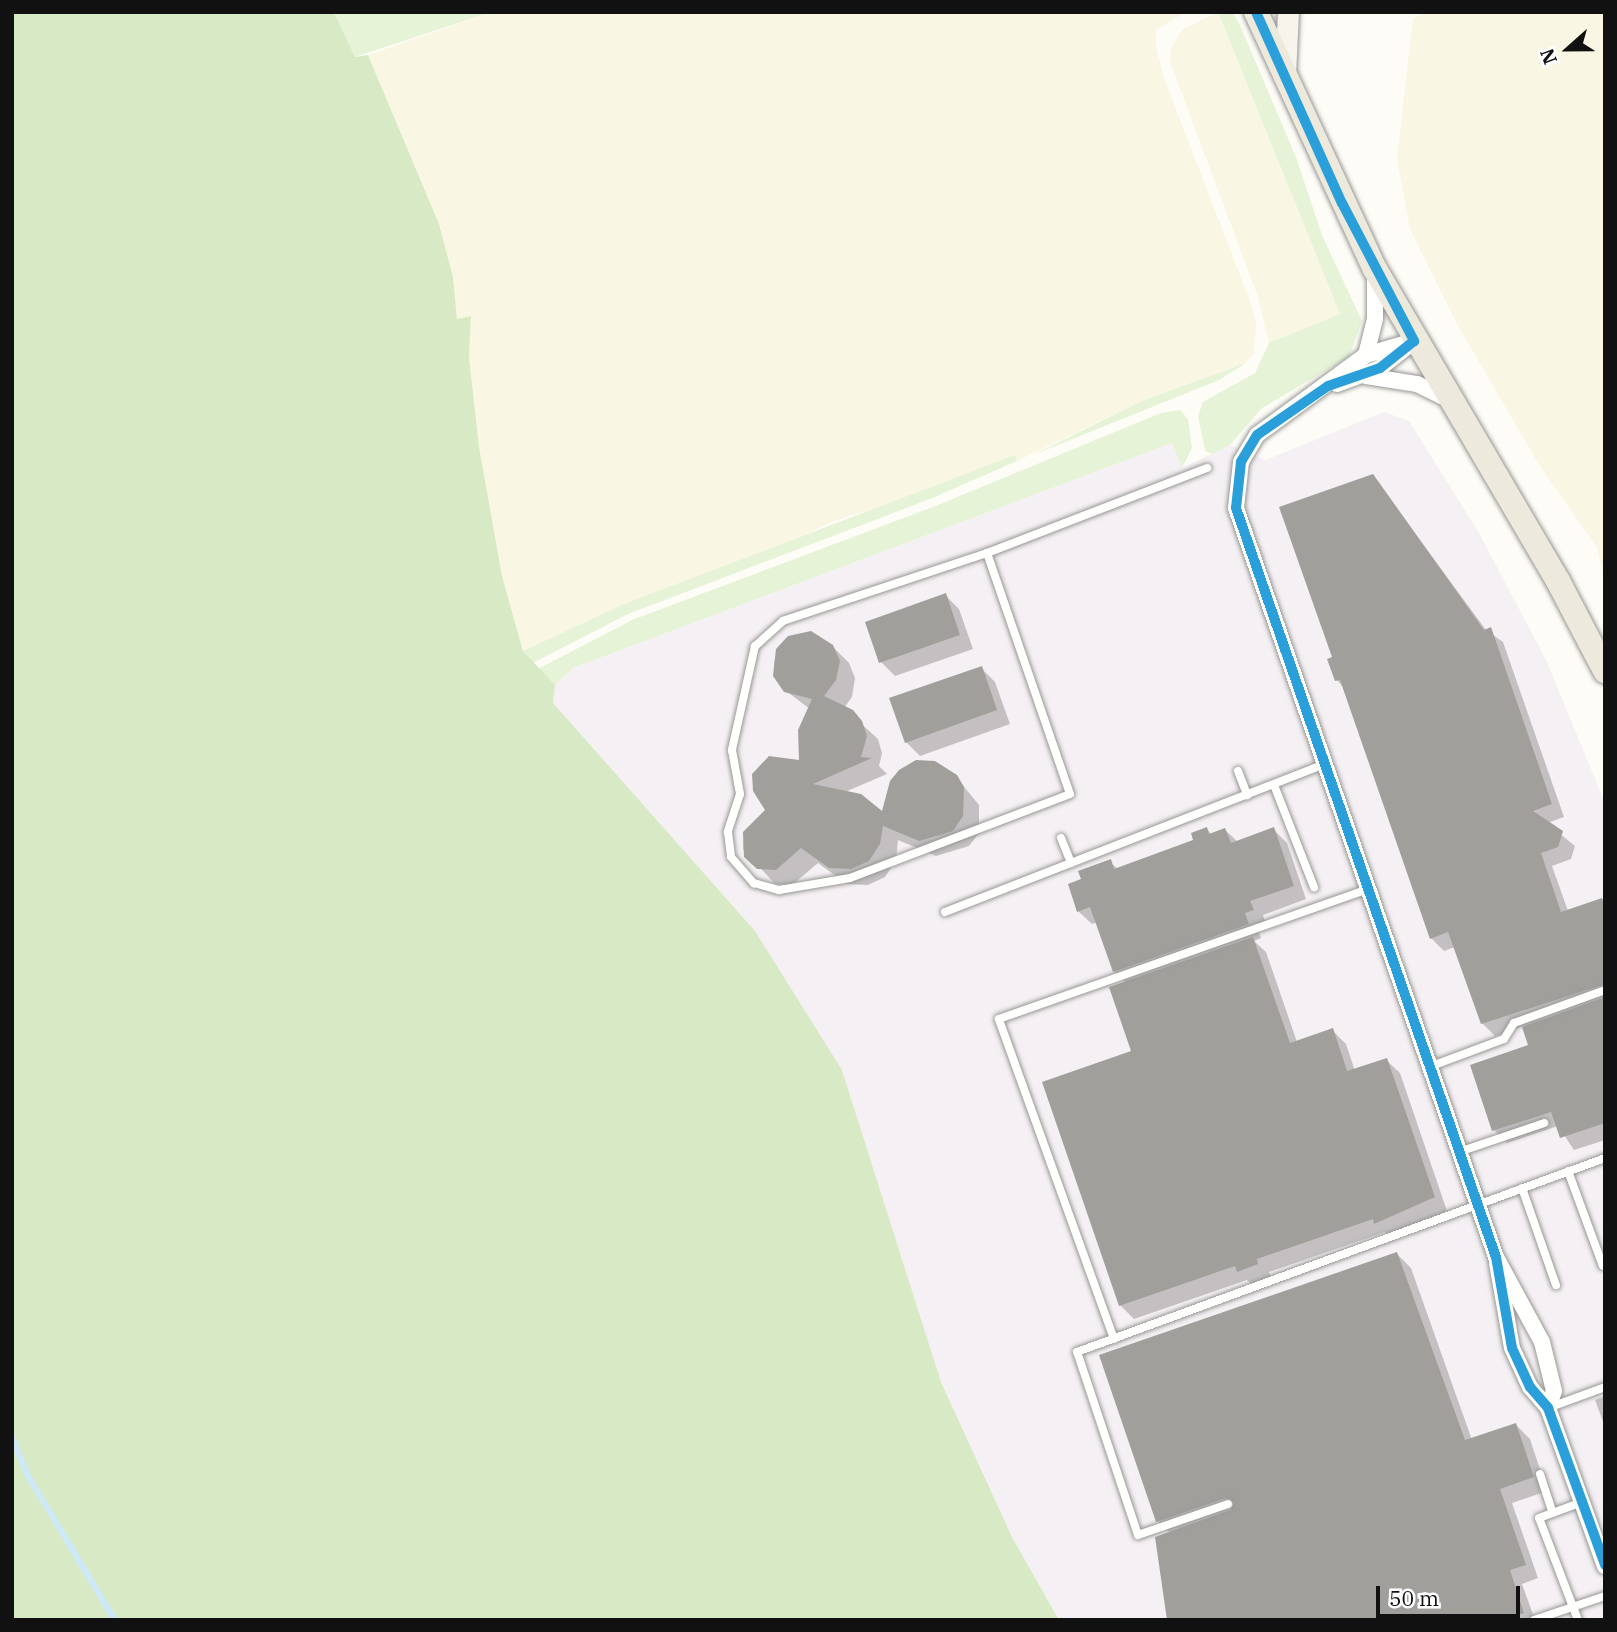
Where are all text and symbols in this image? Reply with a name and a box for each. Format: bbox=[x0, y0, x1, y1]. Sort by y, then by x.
north arrow bbox=[1533, 14, 1603, 84]
text: N bbox=[1534, 45, 1562, 68]
scale bar bbox=[1379, 1572, 1522, 1616]
text: 50 m bbox=[1389, 1584, 1439, 1612]

